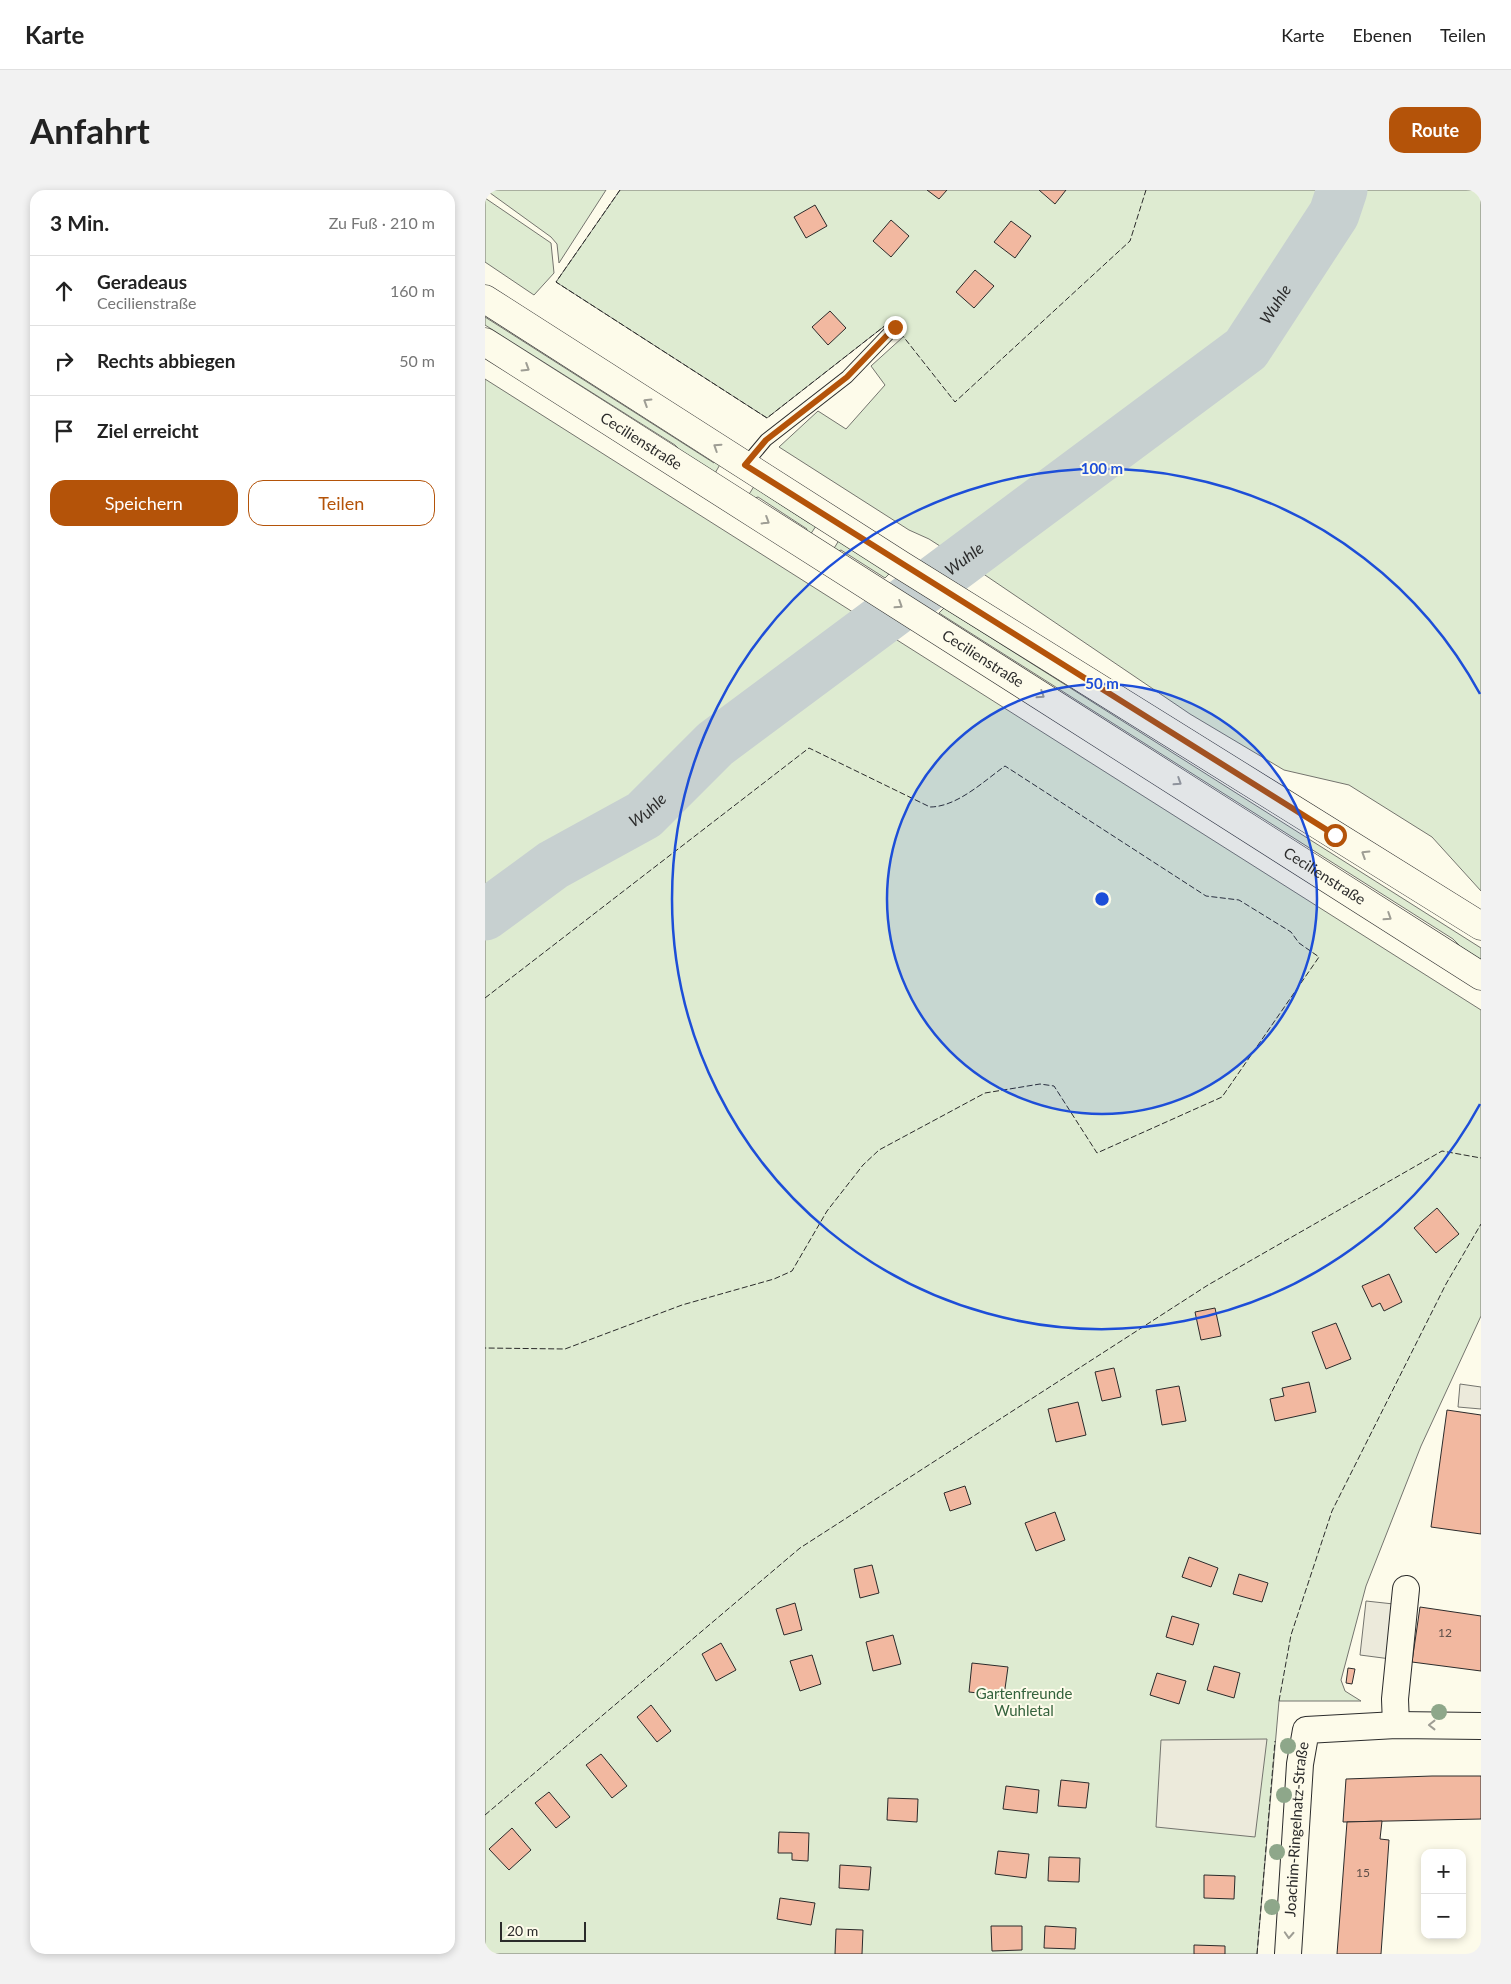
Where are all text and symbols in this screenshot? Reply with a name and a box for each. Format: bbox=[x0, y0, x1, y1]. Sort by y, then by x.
text: Karte bbox=[25, 20, 84, 49]
text: Karte bbox=[1281, 24, 1324, 46]
text: Ebenen bbox=[1352, 24, 1412, 46]
text: Teilen bbox=[1440, 24, 1486, 46]
button: Route bbox=[1389, 107, 1481, 153]
text: Anfahrt bbox=[30, 109, 150, 151]
text: 3 Min. bbox=[50, 210, 109, 235]
text: Zu Fuß · 210 m bbox=[329, 213, 435, 232]
text: Geradeaus bbox=[97, 270, 187, 293]
icon: ahead bbox=[50, 277, 78, 305]
water label: Wuhle bbox=[1255, 280, 1295, 327]
text: 160 m bbox=[390, 281, 435, 300]
text: Cecilienstraße bbox=[97, 293, 197, 312]
route end bbox=[884, 316, 907, 339]
icon: right bbox=[50, 347, 78, 375]
text: Rechts abbiegen bbox=[97, 349, 235, 372]
text: 50 m bbox=[399, 351, 435, 370]
one-way arrow bbox=[521, 362, 530, 371]
one-way arrow bbox=[644, 399, 653, 409]
street label: Cecilienstraße bbox=[597, 408, 686, 473]
icon: arrive bbox=[50, 417, 78, 445]
text: Ziel erreicht bbox=[97, 419, 199, 442]
one-way arrow bbox=[713, 443, 722, 453]
text: 100 m bbox=[1081, 459, 1123, 477]
button: Speichern bbox=[50, 480, 238, 526]
button: Teilen bbox=[248, 480, 435, 526]
one-way arrow bbox=[761, 514, 770, 524]
water label: Wuhle bbox=[941, 538, 987, 579]
one-way arrow bbox=[894, 599, 903, 608]
street label: Cecilienstraße bbox=[939, 625, 1028, 691]
text: 50 m bbox=[1085, 674, 1119, 692]
one-way arrow bbox=[1035, 689, 1044, 698]
one-way arrow bbox=[1172, 776, 1181, 786]
water label: Wuhle bbox=[625, 788, 670, 830]
route start bbox=[1324, 824, 1347, 847]
street label: Cecilienstraße bbox=[1281, 843, 1369, 908]
one-way arrow bbox=[1362, 850, 1371, 860]
centre of rings bbox=[1093, 890, 1111, 908]
one-way arrow bbox=[1383, 911, 1392, 920]
house number: 12 bbox=[1438, 1625, 1452, 1640]
park label: Gartenfreunde Wuhletal bbox=[976, 1684, 1072, 1719]
one-way arrow bbox=[1428, 1720, 1436, 1730]
street label: Joachim-Ringelnatz-Straße bbox=[1280, 1740, 1312, 1917]
map controls bbox=[1421, 1849, 1466, 1939]
button: + bbox=[1421, 1849, 1466, 1894]
house number: 15 bbox=[1356, 1865, 1370, 1880]
button: − bbox=[1421, 1894, 1466, 1939]
scale bar bbox=[500, 1919, 586, 1942]
text: 20 m bbox=[507, 1922, 538, 1939]
one-way arrow bbox=[1284, 1931, 1295, 1939]

